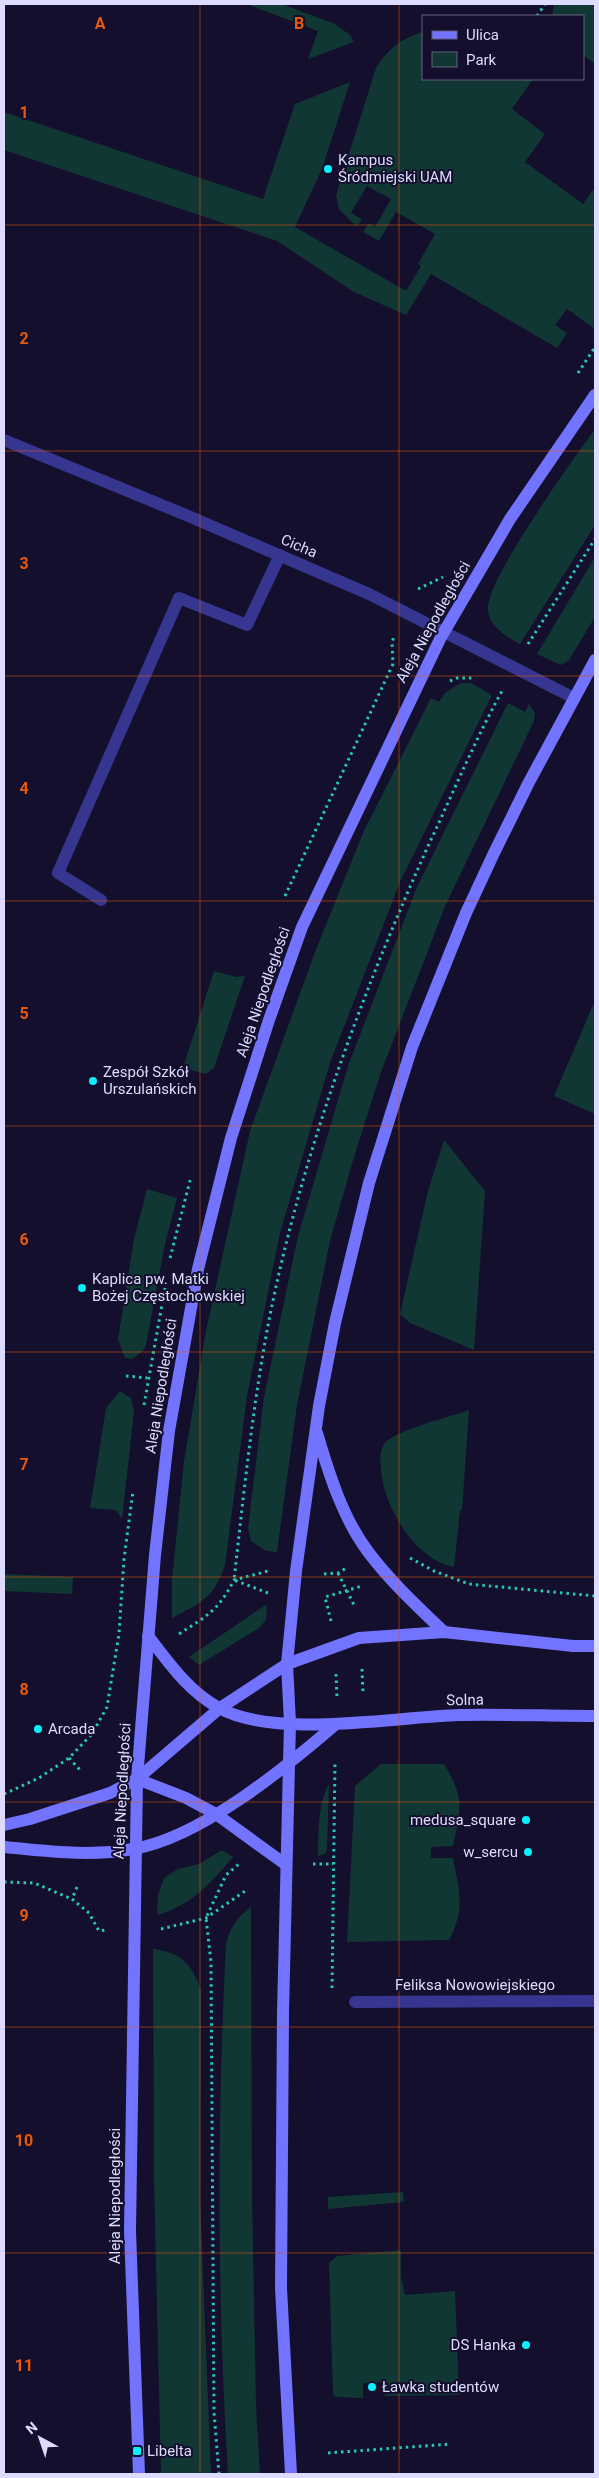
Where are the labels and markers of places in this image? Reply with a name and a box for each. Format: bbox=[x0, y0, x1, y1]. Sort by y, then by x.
place label: Kampus Śródmiejski UAM bbox=[338, 151, 452, 186]
marker: Kampus Śródmiejski UAM bbox=[322, 163, 334, 175]
place label: Zespół Szkół Urszulańskich bbox=[103, 1063, 196, 1098]
marker: Zespół Szkół Urszulańskich bbox=[87, 1075, 99, 1087]
place label: Kaplica pw. Matki Bożej Częstochowskiej bbox=[92, 1270, 245, 1305]
marker: Kaplica pw. Matki Bożej Częstochowskiej bbox=[76, 1282, 88, 1294]
place label: Arcada bbox=[48, 1720, 95, 1738]
marker: Arcada bbox=[32, 1723, 44, 1735]
place label: medusa_square bbox=[410, 1811, 516, 1829]
marker: medusa_square bbox=[520, 1814, 532, 1826]
place label: w_sercu bbox=[463, 1843, 518, 1861]
marker: w_sercu bbox=[522, 1846, 534, 1858]
place label: DS Hanka bbox=[451, 2336, 516, 2354]
marker: DS Hanka bbox=[520, 2339, 532, 2351]
place label: Ławka studentów bbox=[382, 2378, 499, 2396]
marker: Ławka studentów bbox=[366, 2381, 378, 2393]
place label: Libelta bbox=[147, 2442, 192, 2460]
marker: Libelta bbox=[131, 2445, 143, 2457]

